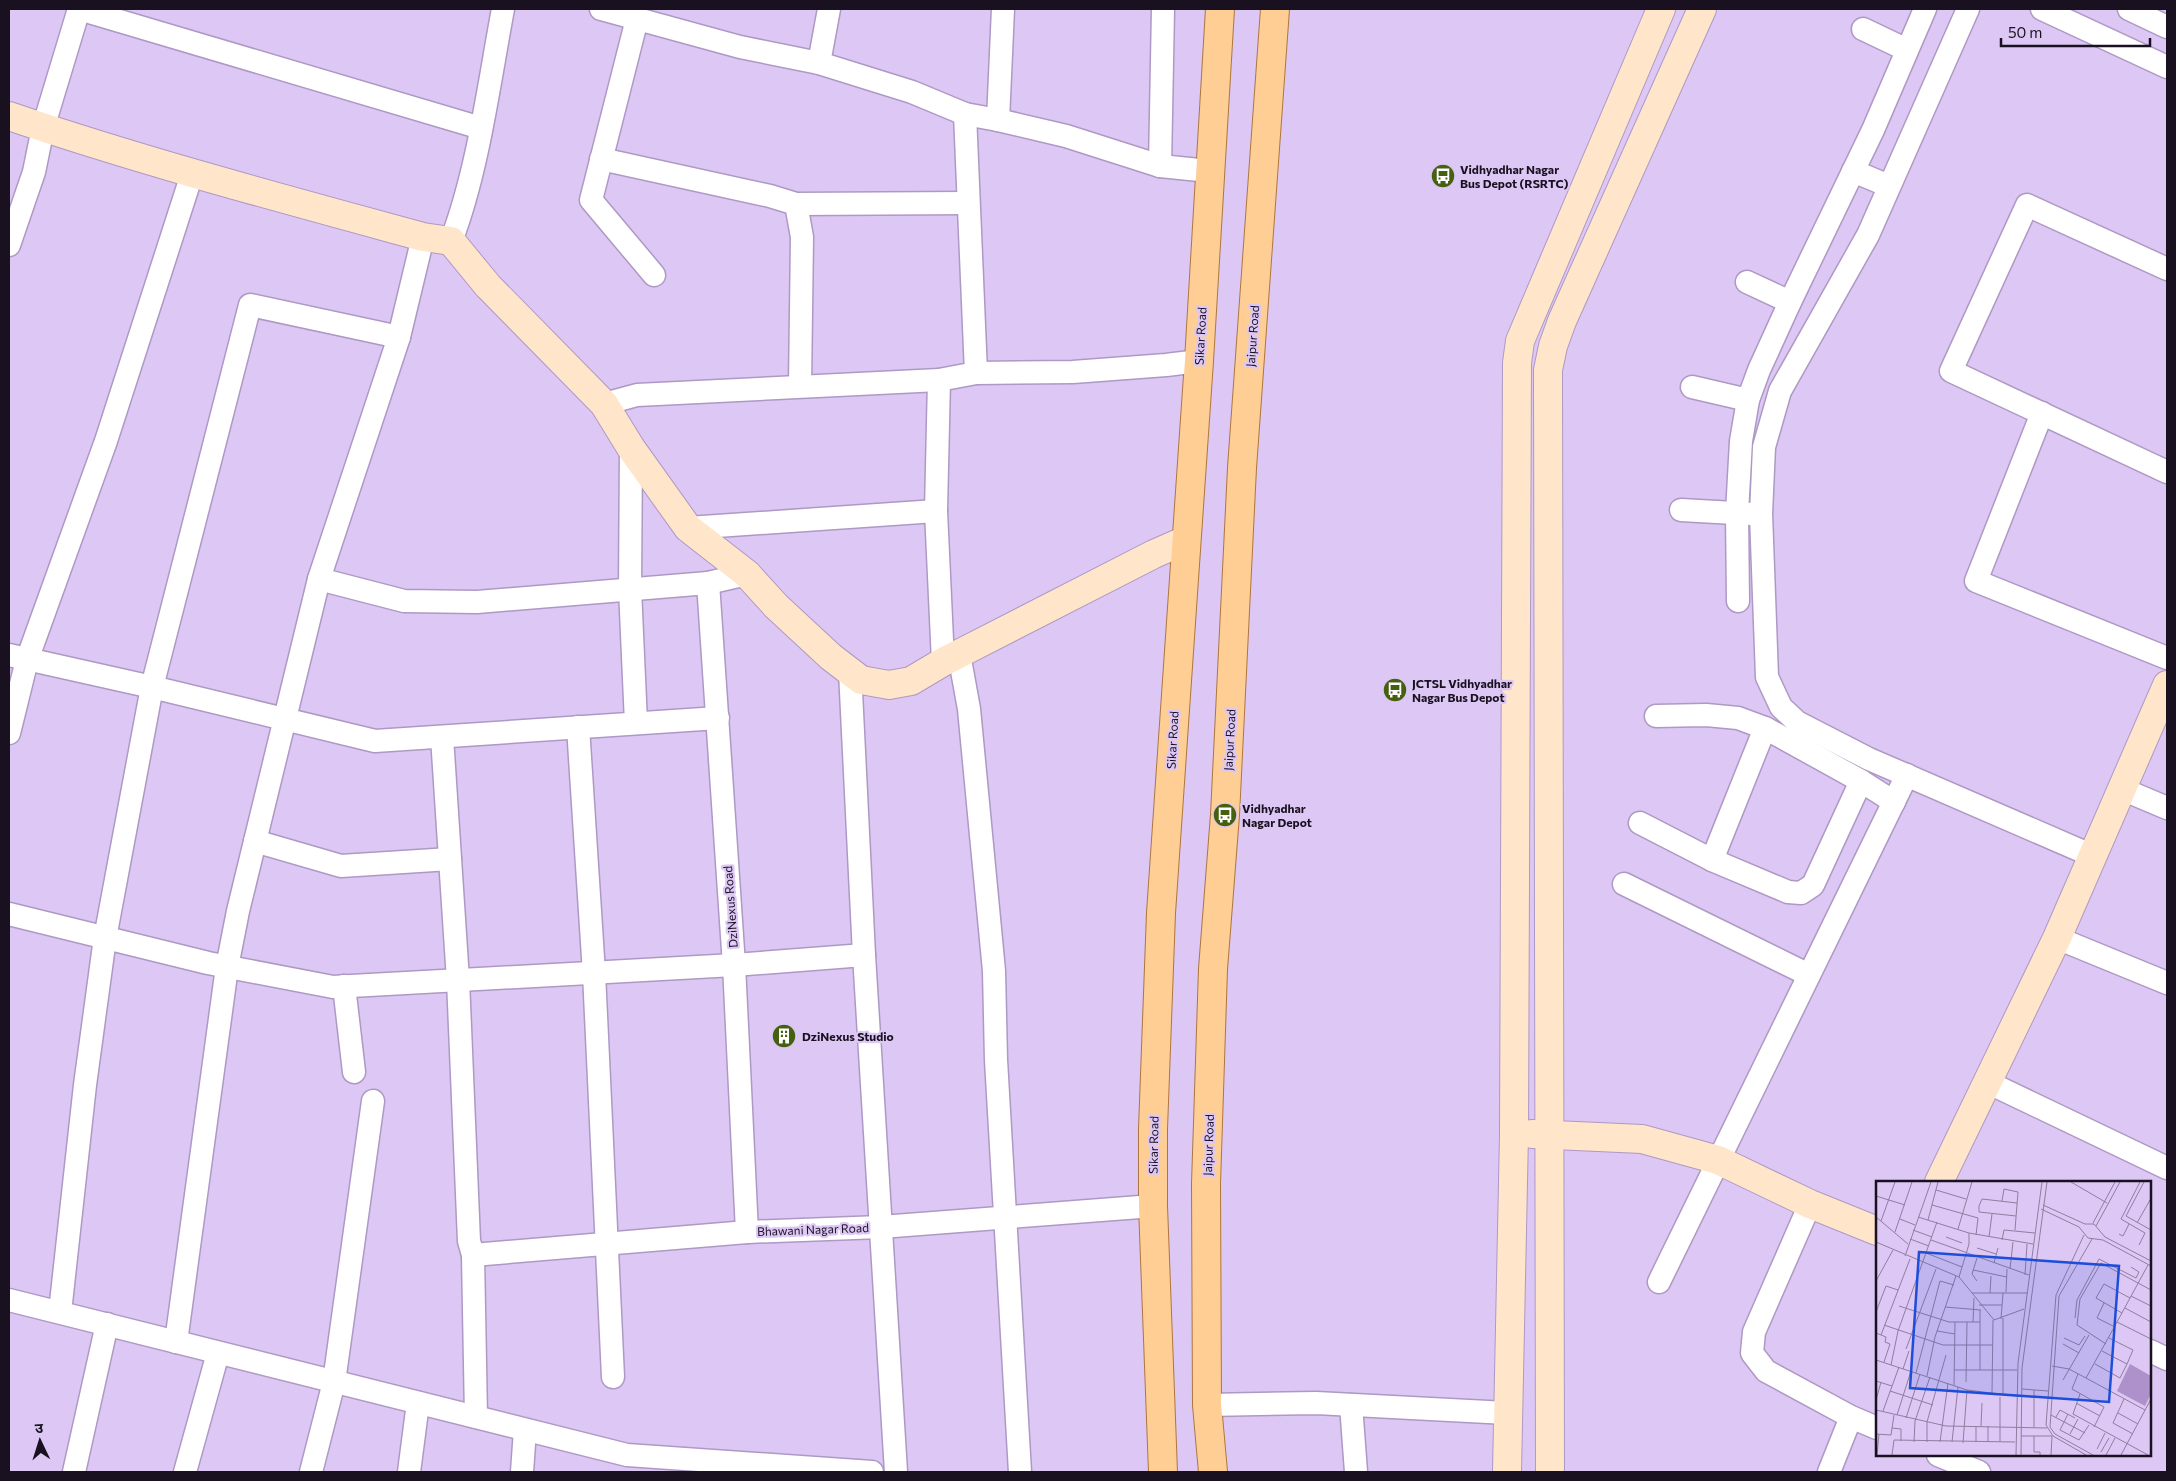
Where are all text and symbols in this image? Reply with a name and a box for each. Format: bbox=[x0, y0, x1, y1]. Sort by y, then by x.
scale bar bbox=[2001, 15, 2150, 47]
text: 50 m bbox=[2008, 23, 2042, 41]
place label: Vidhyadhar Nagar Bus Depot (RSRTC) bbox=[1460, 162, 1569, 190]
bus stop icon: Vidhyadhar Nagar Bus Depot (RSRTC) bbox=[1430, 163, 1456, 189]
street label: Jaipur Road bbox=[1243, 305, 1262, 367]
street label: Sikar Road bbox=[1191, 307, 1209, 365]
place label: JCTSL Vidhyadhar Nagar Bus Depot bbox=[1412, 676, 1512, 704]
bus stop icon: JCTSL Vidhyadhar Nagar Bus Depot bbox=[1382, 677, 1408, 703]
street label: Jaipur Road bbox=[1220, 709, 1239, 771]
street label: Sikar Road bbox=[1163, 711, 1181, 769]
place label: Vidhyadhar Nagar Depot bbox=[1242, 801, 1312, 829]
bus stop icon: Vidhyadhar Nagar Depot bbox=[1212, 802, 1238, 828]
street label: DziNexus Road bbox=[720, 865, 740, 948]
building icon: DziNexus Studio bbox=[771, 1023, 797, 1049]
place label: DziNexus Studio bbox=[802, 1029, 894, 1043]
street label: Jaipur Road bbox=[1200, 1114, 1217, 1176]
street label: Sikar Road bbox=[1145, 1116, 1161, 1174]
inset map bbox=[1876, 1181, 2151, 1456]
street label: Bhawani Nagar Road bbox=[757, 1220, 869, 1238]
north arrow bbox=[15, 1416, 65, 1466]
text: उ bbox=[34, 1419, 45, 1436]

